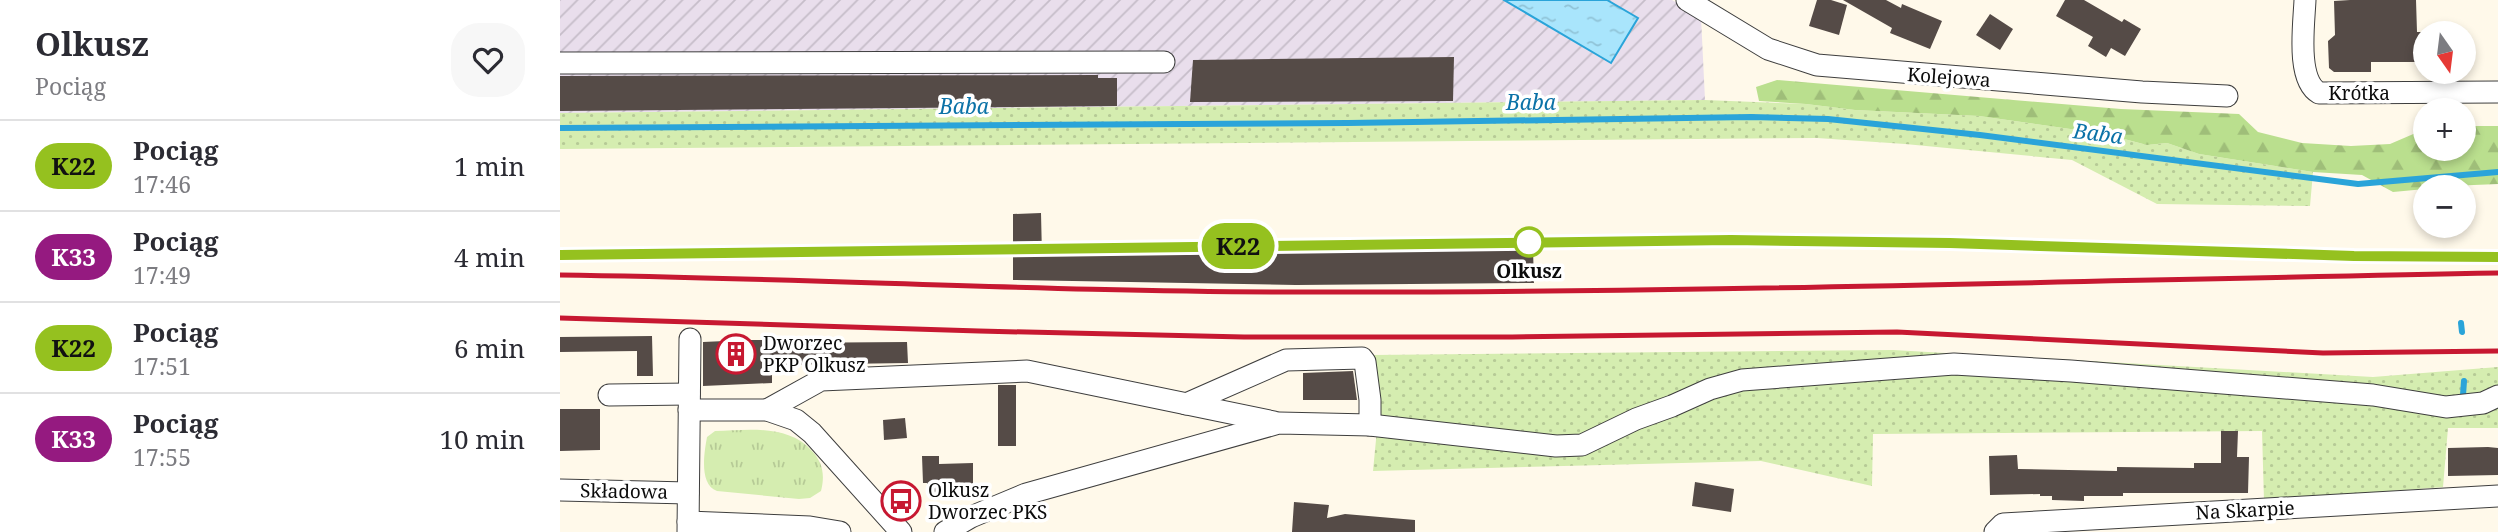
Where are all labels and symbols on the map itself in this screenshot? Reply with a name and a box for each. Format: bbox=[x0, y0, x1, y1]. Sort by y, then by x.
north arrow bbox=[2413, 21, 2476, 84]
street label: Kolejowa bbox=[1906, 61, 1992, 93]
street label: Krótka bbox=[2328, 80, 2390, 106]
water label: Baba bbox=[1505, 88, 1557, 116]
water label: Baba bbox=[938, 92, 990, 120]
water label: Baba bbox=[2071, 116, 2125, 150]
line badge: K22 bbox=[1198, 223, 1278, 269]
marker: Olkusz bbox=[1514, 227, 1544, 257]
place label: Olkusz bbox=[1496, 258, 1562, 284]
place label: Dworzec PKP Olkusz bbox=[763, 330, 866, 378]
building icon: Dworzec PKP Olkusz bbox=[715, 333, 757, 375]
street label: Składowa bbox=[580, 477, 668, 505]
place label: Olkusz Dworzec PKS bbox=[928, 477, 1047, 525]
bus stop icon: Olkusz Dworzec PKS bbox=[880, 480, 922, 522]
street label: Na Skarpie bbox=[2195, 494, 2295, 526]

